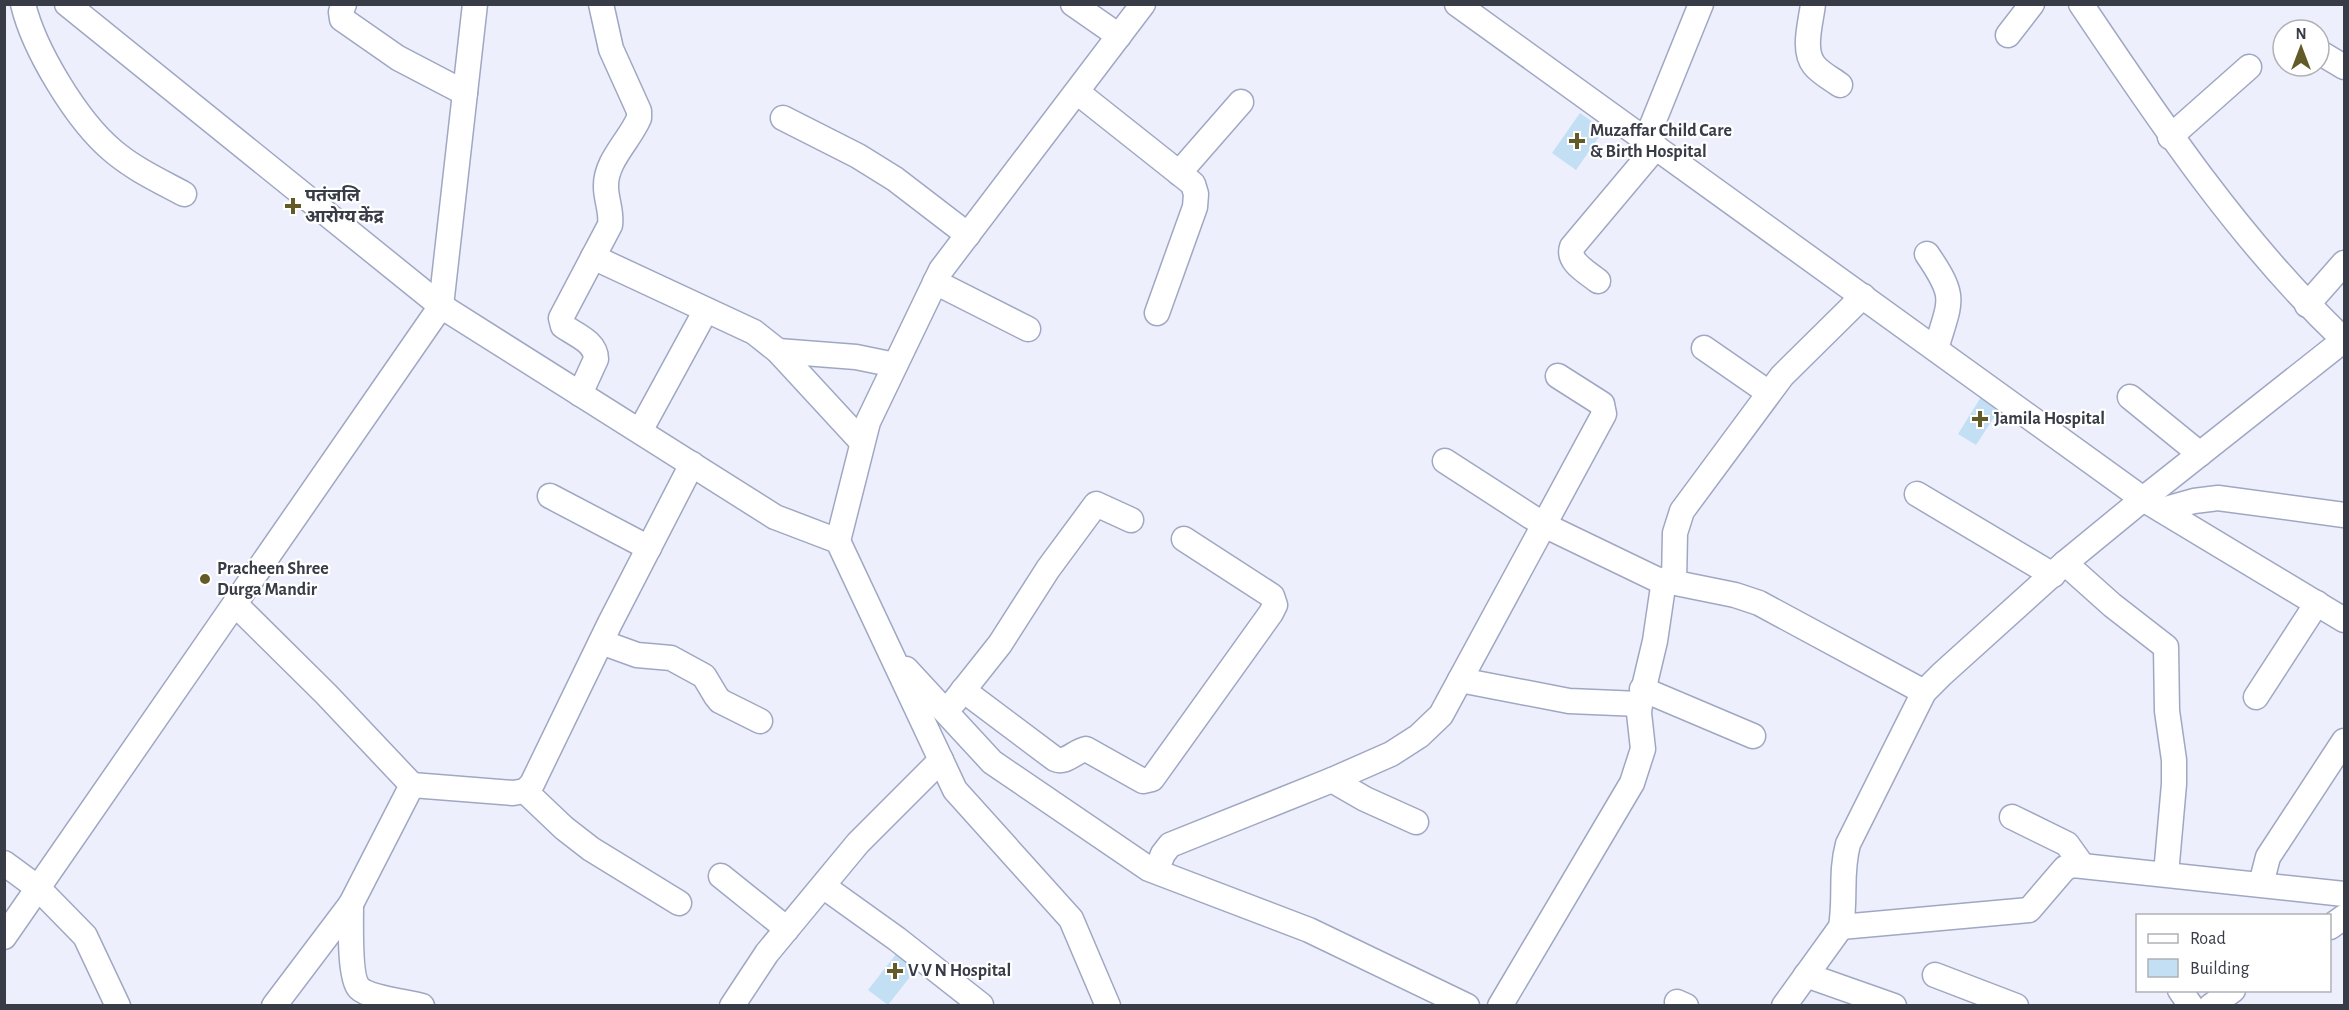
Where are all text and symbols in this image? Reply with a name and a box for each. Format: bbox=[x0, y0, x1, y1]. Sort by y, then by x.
north arrow bbox=[2271, 18, 2331, 78]
text: N bbox=[2295, 26, 2307, 42]
place label: Muzaffar Child Care & Birth Hospital bbox=[1590, 122, 1732, 161]
marker: Muzaffar Child Care & Birth Hospital bbox=[1568, 132, 1586, 150]
place label: पतंजलि आरोग्य केंद्र bbox=[305, 185, 385, 226]
marker: पतंजलि आरोग्य केंद्र bbox=[286, 199, 300, 213]
marker: Jamila Hospital bbox=[1971, 410, 1989, 428]
place label: Jamila Hospital bbox=[1994, 410, 2105, 428]
place label: Pracheen Shree Durga Mandir bbox=[217, 560, 329, 599]
marker: Pracheen Shree Durga Mandir bbox=[198, 572, 212, 586]
legend bbox=[2136, 914, 2331, 992]
text: Road bbox=[2190, 930, 2226, 948]
text: Building bbox=[2190, 960, 2250, 978]
marker: V V N Hospital bbox=[886, 962, 904, 980]
place label: V V N Hospital bbox=[908, 962, 1011, 980]

